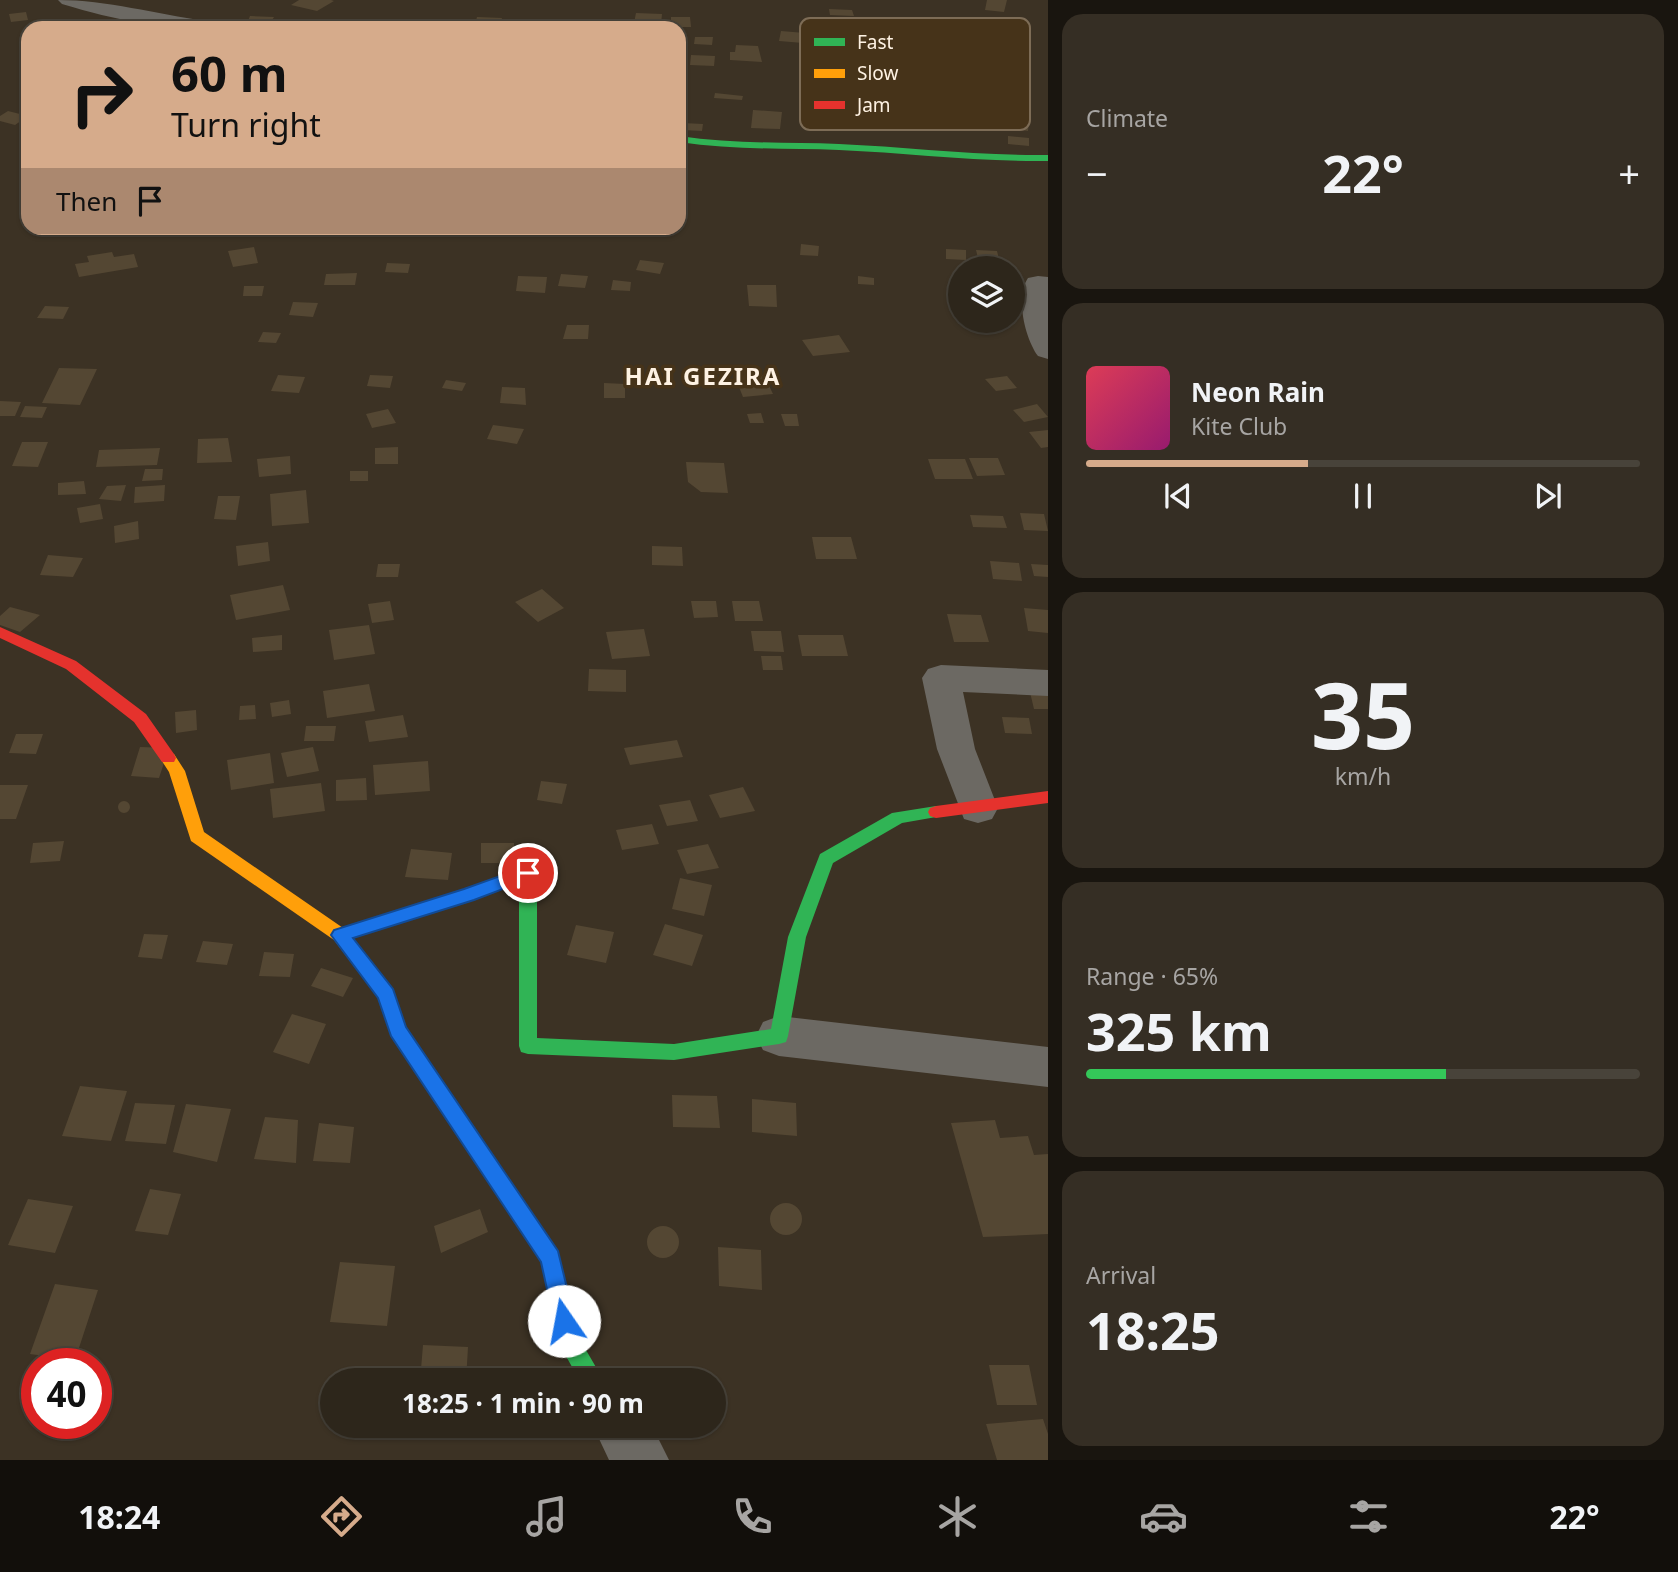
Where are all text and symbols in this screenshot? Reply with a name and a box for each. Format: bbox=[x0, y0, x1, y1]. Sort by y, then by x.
legend bbox=[800, 18, 1030, 130]
text: Fast bbox=[857, 29, 894, 55]
text: 60 m bbox=[171, 40, 288, 106]
icon: right bbox=[56, 49, 147, 140]
text: Slow bbox=[857, 60, 898, 86]
text: Jam bbox=[855, 92, 891, 118]
text: Climate bbox=[1086, 102, 1168, 134]
text: Turn right bbox=[171, 103, 321, 146]
text: 22° bbox=[1322, 137, 1404, 208]
text: − bbox=[1086, 147, 1108, 199]
text: + bbox=[1618, 147, 1640, 199]
icon: arrive bbox=[131, 182, 169, 220]
text: Then bbox=[56, 183, 117, 219]
map controls bbox=[948, 256, 1025, 333]
button: layers bbox=[948, 256, 1025, 333]
district label: HAI GEZIRA bbox=[625, 359, 781, 392]
text: Neon Rain bbox=[1191, 374, 1325, 410]
text: Kite Club bbox=[1191, 410, 1287, 442]
icon: previous bbox=[1159, 477, 1197, 515]
icon: pause bbox=[1344, 477, 1382, 515]
icon: next bbox=[1529, 477, 1567, 515]
text: 35 bbox=[1311, 652, 1415, 776]
text: km/h bbox=[1335, 760, 1391, 792]
pin bbox=[498, 843, 558, 903]
icon: arrive bbox=[509, 854, 547, 892]
text: Range · 65% bbox=[1086, 960, 1218, 992]
text: 325 km bbox=[1086, 995, 1272, 1066]
text: Arrival bbox=[1086, 1259, 1156, 1291]
position arrow bbox=[527, 1284, 601, 1358]
text: 18:25 bbox=[1086, 1294, 1220, 1365]
speed limit sign: 40 bbox=[21, 1348, 112, 1439]
text: 18:25 · 1 min · 90 m bbox=[402, 1385, 644, 1421]
icon: directions bbox=[317, 1492, 366, 1541]
icon: music bbox=[522, 1492, 571, 1541]
icon: phone bbox=[728, 1492, 777, 1541]
icon: climate bbox=[933, 1492, 982, 1541]
icon: car bbox=[1139, 1492, 1188, 1541]
icon: filters bbox=[1344, 1492, 1393, 1541]
text: 18:24 bbox=[78, 1495, 160, 1538]
text: 22° bbox=[1550, 1495, 1600, 1538]

